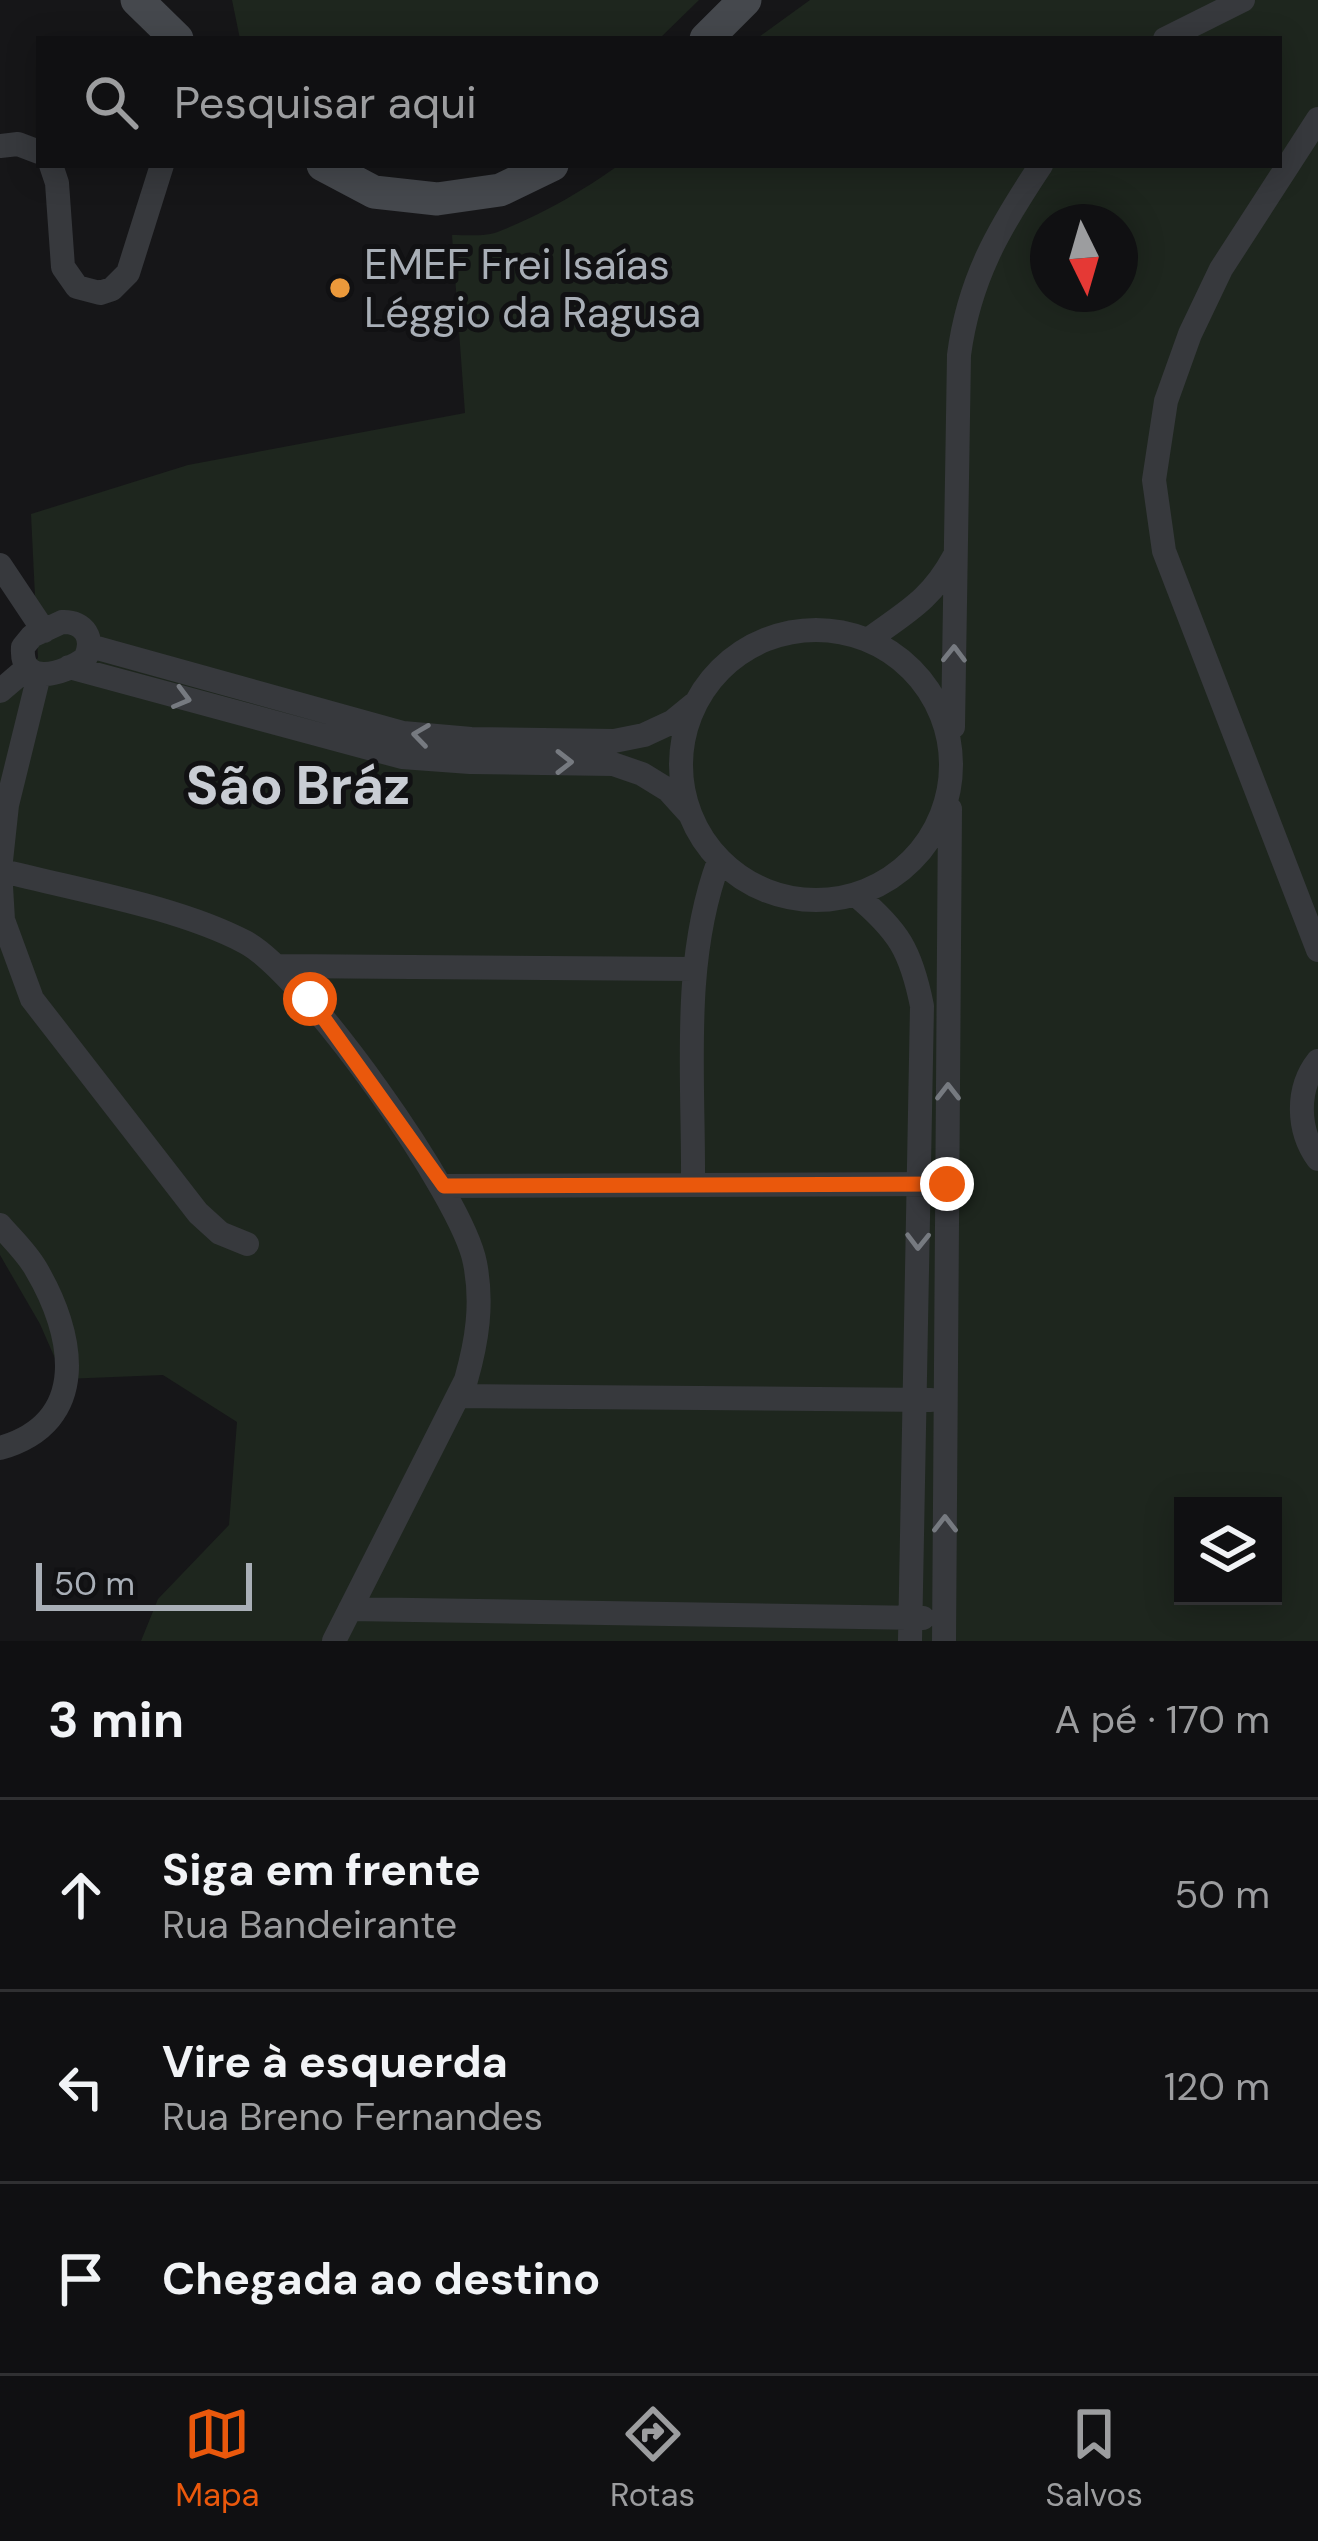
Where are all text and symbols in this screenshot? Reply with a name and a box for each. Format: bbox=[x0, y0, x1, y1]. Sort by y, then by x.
search box bbox=[36, 36, 1282, 168]
icon: search bbox=[78, 69, 144, 135]
text: Pesquisar aqui bbox=[174, 73, 477, 132]
north arrow bbox=[1030, 204, 1138, 312]
place label: EMEF Frei Isaías Léggio da Ragusa bbox=[364, 237, 701, 340]
marker: EMEF Frei Isaías Léggio da Ragusa bbox=[327, 275, 353, 301]
one-way arrow bbox=[940, 644, 966, 663]
one-way arrow bbox=[171, 683, 191, 708]
one-way arrow bbox=[411, 723, 431, 749]
one-way arrow bbox=[555, 749, 574, 775]
district label: São Bráz bbox=[186, 750, 410, 821]
route start bbox=[283, 972, 337, 1026]
one-way arrow bbox=[935, 1082, 961, 1100]
route end bbox=[920, 1157, 974, 1211]
one-way arrow bbox=[905, 1232, 931, 1251]
map controls bbox=[1174, 1497, 1282, 1605]
button: layers bbox=[1174, 1497, 1282, 1605]
one-way arrow bbox=[931, 1514, 957, 1533]
scale bar bbox=[36, 1557, 252, 1610]
text: 50 m bbox=[54, 1562, 135, 1605]
text: 3 min bbox=[48, 1686, 184, 1753]
text: A pé · 170 m bbox=[1054, 1694, 1270, 1745]
text: Siga em frente bbox=[162, 1840, 481, 1899]
icon: ahead bbox=[48, 1862, 114, 1928]
text: 50 m bbox=[1174, 1869, 1270, 1920]
text: Rua Bandeirante bbox=[162, 1899, 457, 1950]
text: Vire à esquerda bbox=[162, 2032, 508, 2091]
icon: left bbox=[48, 2054, 114, 2120]
text: 120 m bbox=[1164, 2061, 1270, 2112]
text: Rua Breno Fernandes bbox=[162, 2091, 543, 2142]
icon: arrive bbox=[48, 2246, 114, 2312]
text: Chegada ao destino bbox=[162, 2249, 600, 2308]
tab: Mapa bbox=[175, 2401, 260, 2516]
tab: Rotas bbox=[610, 2401, 695, 2516]
tab: Salvos bbox=[1046, 2401, 1143, 2516]

